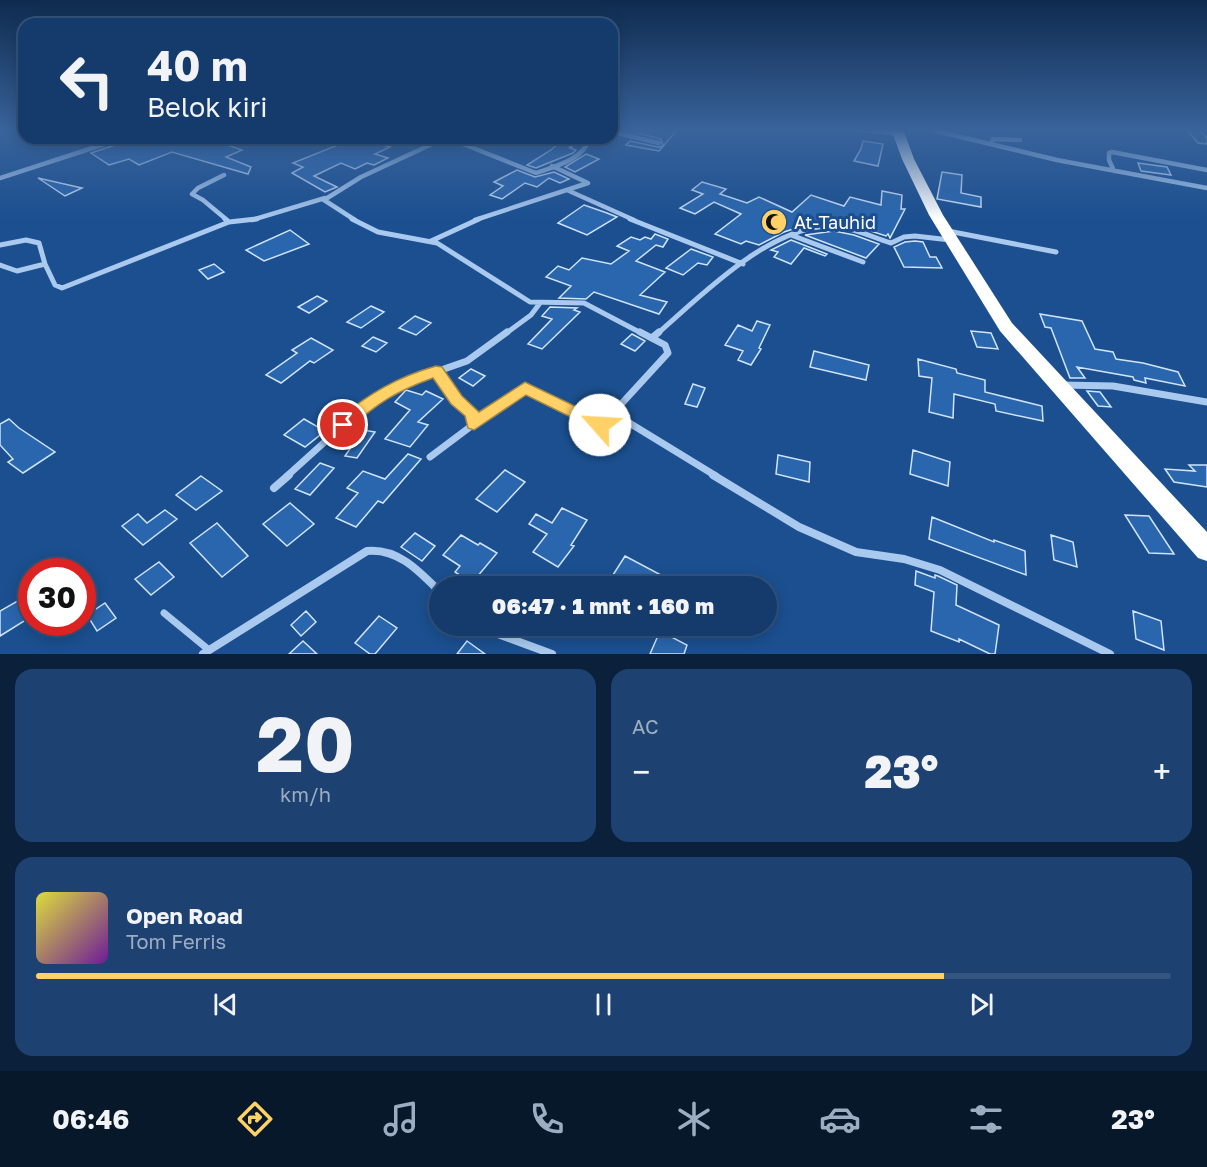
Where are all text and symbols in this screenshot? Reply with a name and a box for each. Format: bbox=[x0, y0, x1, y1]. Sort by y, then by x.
text: 40 m bbox=[147, 40, 248, 90]
icon: left bbox=[48, 42, 126, 120]
text: Belok kiri bbox=[147, 91, 268, 123]
mosque icon: At-Tauhid bbox=[759, 207, 789, 237]
place label: At-Tauhid bbox=[794, 211, 876, 233]
position arrow bbox=[568, 393, 632, 457]
pin bbox=[317, 399, 368, 450]
icon: arrive bbox=[326, 408, 359, 441]
speed limit sign: 30 bbox=[18, 558, 96, 636]
text: 06:47 · 1 mnt · 160 m bbox=[492, 592, 714, 619]
text: 20 bbox=[256, 696, 355, 789]
text: AC bbox=[632, 714, 659, 738]
text: 23° bbox=[865, 744, 938, 798]
text: − bbox=[632, 752, 650, 791]
text: + bbox=[1153, 752, 1171, 791]
text: km/h bbox=[280, 782, 331, 806]
text: Open Road bbox=[126, 902, 243, 929]
text: Tom Ferris bbox=[126, 929, 226, 953]
icon: previous bbox=[209, 988, 242, 1021]
icon: pause bbox=[587, 988, 620, 1021]
icon: next bbox=[965, 988, 998, 1021]
icon: directions bbox=[234, 1098, 276, 1140]
icon: music bbox=[380, 1098, 422, 1140]
icon: phone bbox=[526, 1098, 568, 1140]
icon: climate bbox=[673, 1098, 715, 1140]
icon: car bbox=[819, 1098, 861, 1140]
icon: filters bbox=[965, 1098, 1007, 1140]
text: 06:46 bbox=[52, 1103, 129, 1135]
text: 23° bbox=[1111, 1103, 1155, 1135]

